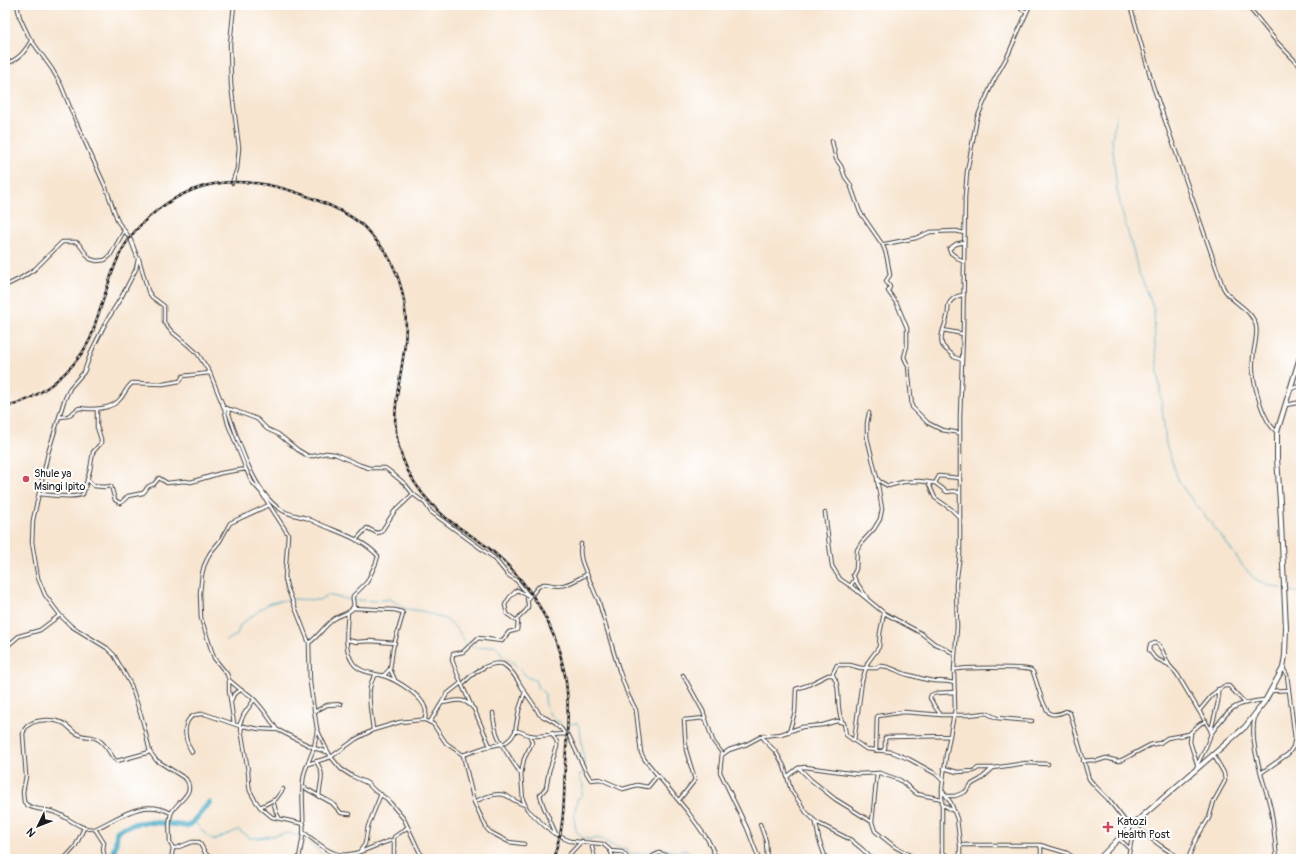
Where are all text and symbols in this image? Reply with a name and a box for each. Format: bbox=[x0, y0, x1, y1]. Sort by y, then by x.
place label: Shule ya Msingi Ipito bbox=[34, 467, 85, 493]
marker: Shule ya Msingi Ipito bbox=[21, 474, 31, 484]
north arrow bbox=[18, 806, 58, 846]
place label: Katozi Health Post bbox=[1117, 815, 1171, 841]
marker: Katozi Health Post bbox=[1102, 821, 1114, 833]
text: N bbox=[23, 825, 38, 840]

